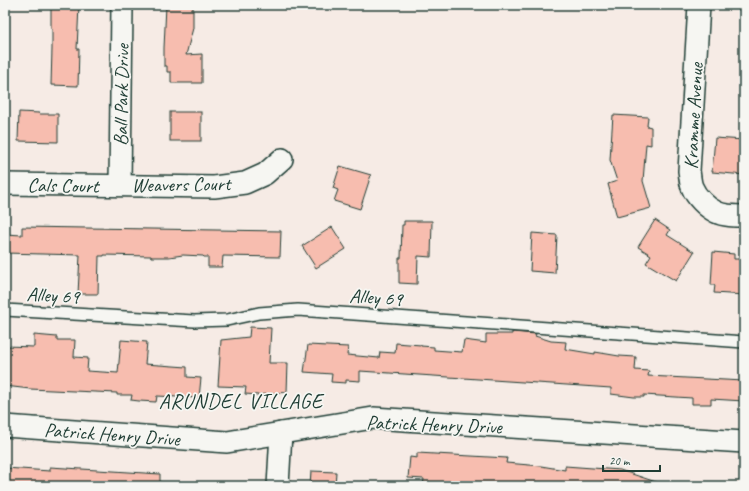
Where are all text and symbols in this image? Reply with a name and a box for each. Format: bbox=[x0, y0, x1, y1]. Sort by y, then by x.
street label: Ball Park Drive bbox=[108, 42, 135, 146]
street label: Kramme Avenue bbox=[678, 61, 709, 170]
street label: Weavers Court bbox=[131, 171, 233, 198]
street label: Cals Court bbox=[27, 172, 101, 199]
street label: Alley 69 bbox=[26, 282, 82, 309]
street label: Alley 69 bbox=[349, 283, 405, 312]
district label: ARUNDEL VILLAGE bbox=[159, 388, 325, 414]
street label: Patrick Henry Drive bbox=[366, 410, 504, 439]
street label: Patrick Henry Drive bbox=[43, 417, 182, 452]
scale bar bbox=[603, 447, 660, 473]
text: 20 m bbox=[609, 453, 631, 469]

